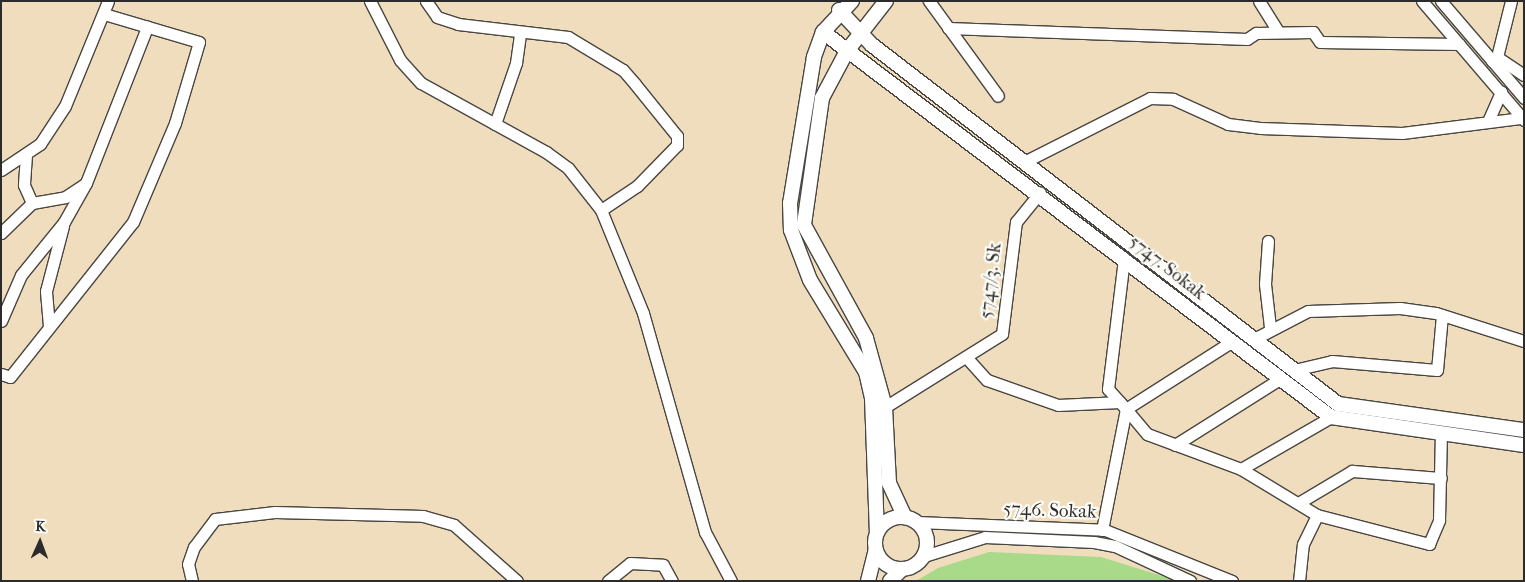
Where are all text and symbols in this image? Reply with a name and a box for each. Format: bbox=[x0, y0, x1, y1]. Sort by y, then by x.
street label: 5747. Sokak bbox=[1124, 231, 1210, 305]
street label: 5747/3. Sk bbox=[975, 242, 1007, 320]
street label: 5746. Sokak bbox=[1003, 498, 1097, 524]
north arrow bbox=[15, 517, 65, 567]
text: K bbox=[35, 518, 46, 535]

